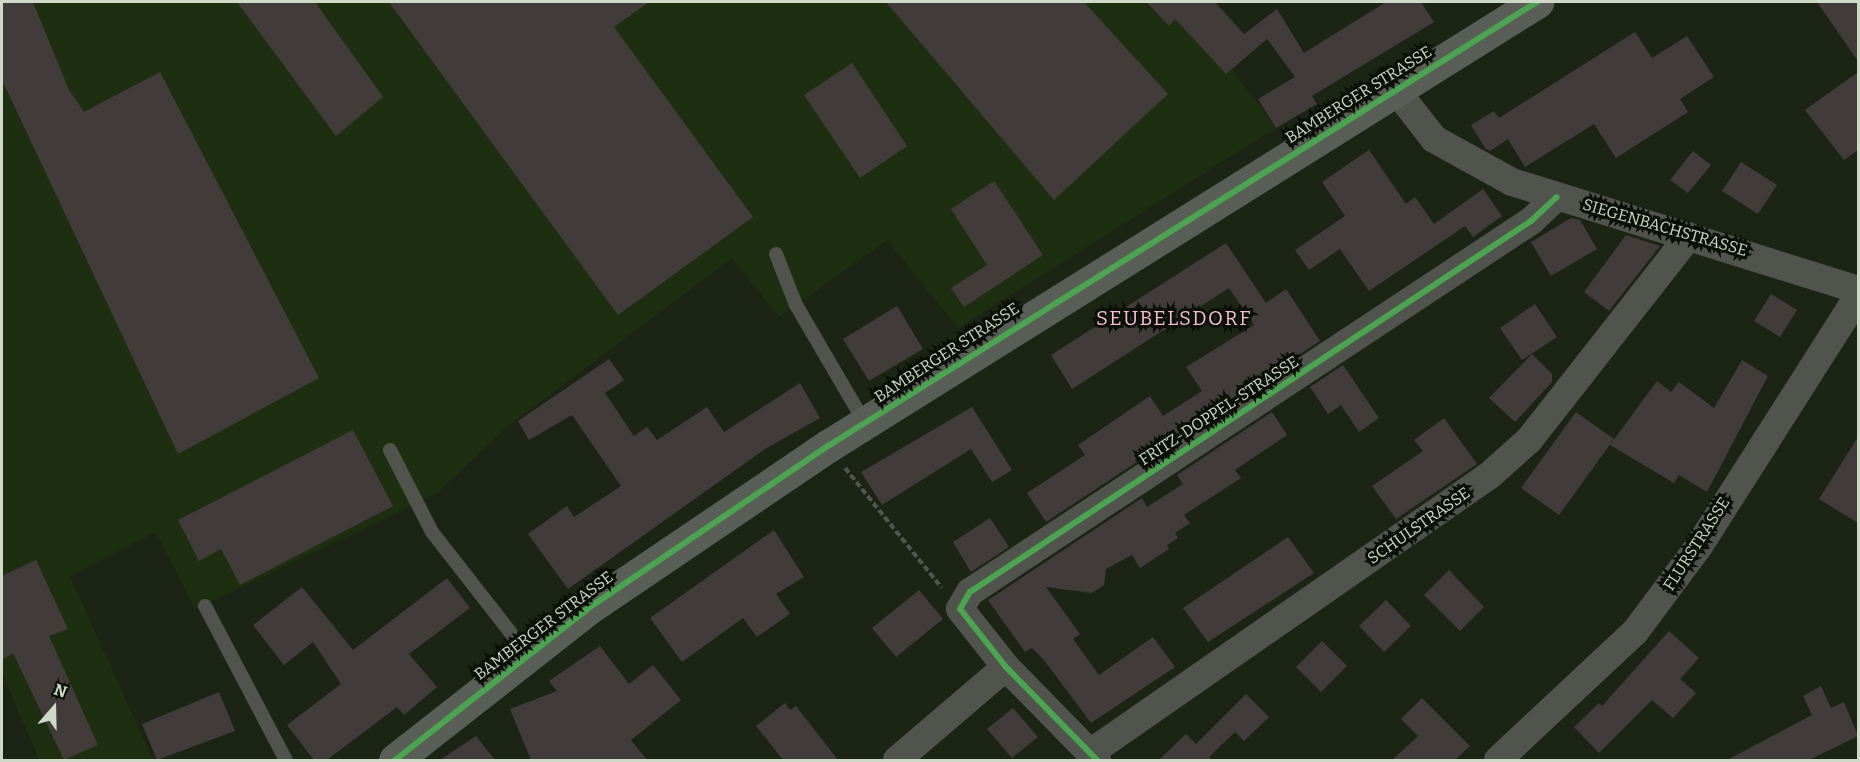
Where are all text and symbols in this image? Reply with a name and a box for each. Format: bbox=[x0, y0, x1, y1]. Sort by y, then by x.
street label: BAMBERGER STRASSE bbox=[1282, 42, 1436, 148]
street label: SIEGENBACHSTRASSE bbox=[1580, 195, 1750, 261]
street label: BAMBERGER STRASSE bbox=[871, 299, 1023, 407]
district label: SEUBELSDORF bbox=[1096, 306, 1252, 330]
street label: FRITZ-DOPPEL-STRASSE bbox=[1136, 352, 1302, 470]
street label: SCHULSTRASSE bbox=[1364, 483, 1474, 569]
street label: FLURSTRASSE bbox=[1660, 494, 1734, 594]
street label: BAMBERGER STRASSE bbox=[471, 568, 617, 684]
north arrow bbox=[24, 678, 84, 738]
text: N bbox=[51, 680, 69, 702]

